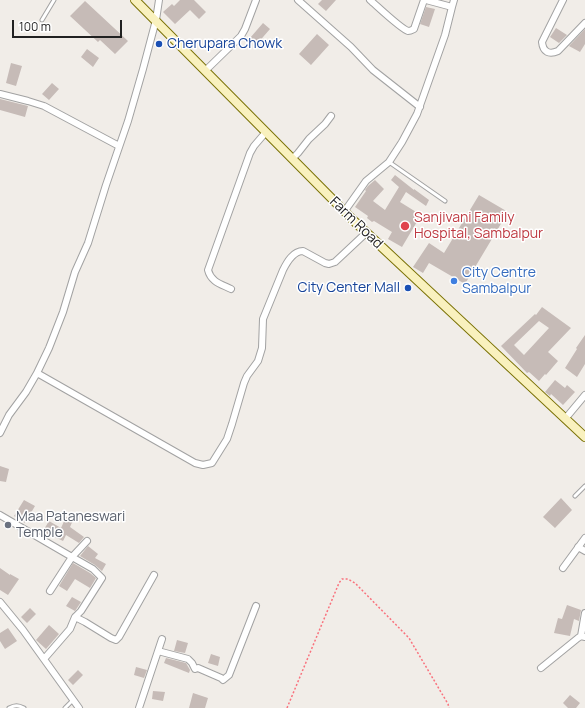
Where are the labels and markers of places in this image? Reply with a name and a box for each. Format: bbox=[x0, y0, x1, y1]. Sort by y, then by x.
place label: Cherupara Chowk bbox=[167, 36, 282, 52]
marker: Cherupara Chowk bbox=[154, 39, 164, 49]
place label: Sanjivani Family Hospital, Sambalpur bbox=[414, 210, 543, 242]
marker: Sanjivani Family Hospital, Sambalpur bbox=[399, 220, 411, 232]
place label: City Centre Sambalpur bbox=[462, 265, 536, 298]
marker: City Centre Sambalpur bbox=[449, 276, 459, 286]
place label: City Center Mall bbox=[297, 280, 400, 296]
marker: City Center Mall bbox=[403, 283, 413, 293]
place label: Maa Pataneswari Temple bbox=[16, 509, 125, 542]
marker: Maa Pataneswari Temple bbox=[3, 520, 13, 530]

